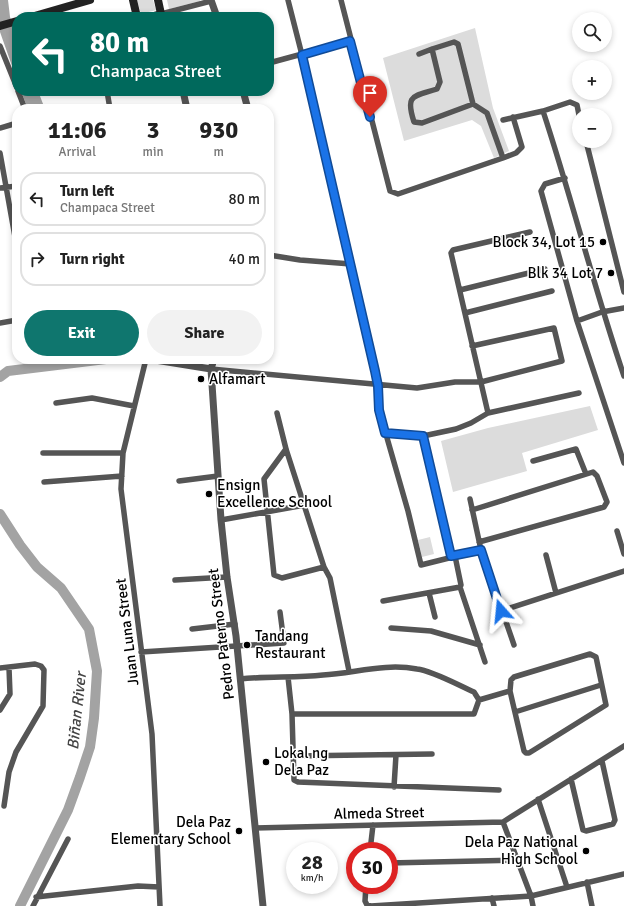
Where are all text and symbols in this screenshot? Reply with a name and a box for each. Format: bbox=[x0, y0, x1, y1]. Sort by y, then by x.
map controls bbox=[572, 12, 612, 148]
button: search bbox=[572, 12, 612, 52]
text: 80 m bbox=[90, 26, 149, 60]
icon: left bbox=[24, 28, 76, 80]
text: Champaca Street bbox=[90, 60, 221, 82]
button: + bbox=[572, 60, 612, 100]
pin bbox=[353, 76, 387, 117]
icon: arrive bbox=[359, 82, 381, 104]
button: − bbox=[572, 108, 612, 148]
text: 11:06 bbox=[48, 115, 107, 145]
text: 3 bbox=[147, 115, 159, 145]
text: 930 bbox=[199, 115, 238, 145]
text: Arrival bbox=[59, 144, 96, 160]
text: min bbox=[143, 144, 164, 160]
text: m bbox=[214, 144, 224, 160]
text: Turn left bbox=[60, 182, 114, 200]
icon: left bbox=[26, 188, 48, 210]
text: 80 m bbox=[229, 190, 260, 208]
text: Champaca Street bbox=[60, 200, 155, 216]
place label: Block 34, Lot 15 bbox=[493, 233, 595, 251]
marker: Block 34, Lot 15 bbox=[598, 237, 608, 247]
icon: right bbox=[26, 248, 48, 270]
text: Turn right bbox=[60, 250, 125, 268]
text: 40 m bbox=[229, 250, 260, 268]
place label: Blk 34 Lot 7 bbox=[527, 264, 603, 282]
marker: Blk 34 Lot 7 bbox=[606, 268, 616, 278]
button: Exit bbox=[24, 310, 139, 356]
button: Share bbox=[147, 310, 262, 356]
place label: Alfamart bbox=[209, 370, 266, 388]
marker: Alfamart bbox=[196, 374, 206, 384]
place label: Ensign Excellence School bbox=[217, 476, 332, 511]
marker: Ensign Excellence School bbox=[204, 489, 214, 499]
street label: Pedro Paterno Street bbox=[204, 567, 238, 701]
street label: Juan Luna Street bbox=[111, 577, 143, 687]
position arrow bbox=[480, 590, 522, 632]
place label: Tandang Restaurant bbox=[255, 627, 325, 662]
marker: Tandang Restaurant bbox=[242, 640, 252, 650]
water label: Biñan River bbox=[63, 669, 91, 751]
place label: Lokal ng Dela Paz bbox=[274, 744, 329, 779]
marker: Lokal ng Dela Paz bbox=[261, 757, 271, 767]
street label: Almeda Street bbox=[333, 803, 425, 823]
place label: Dela Paz Elementary School bbox=[110, 813, 231, 848]
marker: Dela Paz Elementary School bbox=[234, 826, 244, 836]
place label: Dela Paz National High School bbox=[465, 833, 578, 868]
speed limit sign: 30 bbox=[346, 842, 398, 894]
marker: Dela Paz National High School bbox=[581, 846, 591, 856]
text: 28 bbox=[301, 850, 323, 875]
text: km/h bbox=[301, 872, 323, 884]

